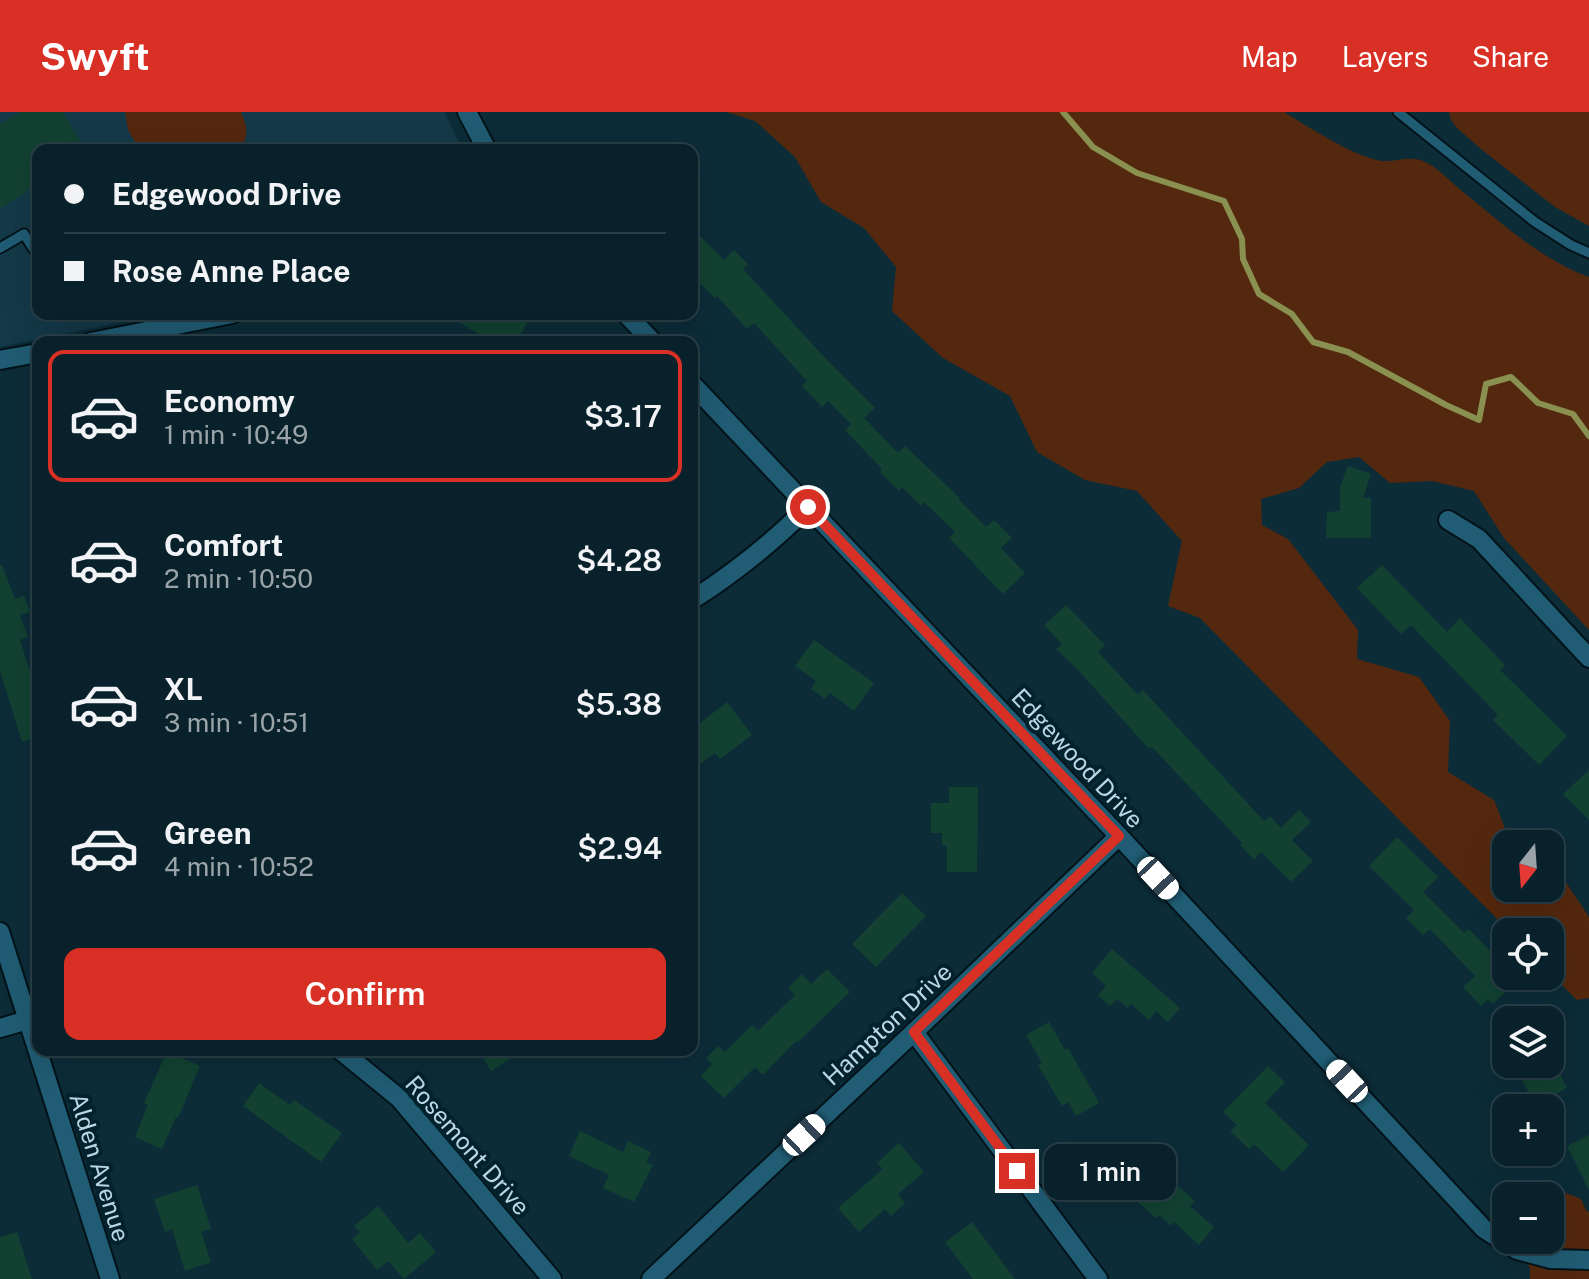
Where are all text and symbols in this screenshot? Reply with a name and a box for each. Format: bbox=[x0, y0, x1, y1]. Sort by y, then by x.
text: Swyft bbox=[40, 34, 150, 79]
text: Map bbox=[1241, 40, 1298, 73]
text: Layers bbox=[1342, 40, 1428, 73]
text: Share bbox=[1472, 40, 1549, 73]
text: Edgewood Drive bbox=[112, 176, 342, 212]
text: Rose Anne Place bbox=[112, 253, 351, 289]
icon: car bbox=[68, 380, 140, 452]
text: Economy bbox=[164, 383, 295, 419]
text: $3.17 bbox=[584, 398, 662, 434]
text: 1 min · 10:49 bbox=[164, 419, 308, 450]
route start bbox=[790, 489, 826, 525]
icon: car bbox=[68, 524, 140, 596]
text: Comfort bbox=[164, 527, 283, 563]
text: $4.28 bbox=[576, 542, 662, 578]
text: 2 min · 10:50 bbox=[164, 563, 313, 594]
icon: car bbox=[68, 668, 140, 740]
text: XL bbox=[164, 671, 203, 707]
street label: Edgewood Drive bbox=[1006, 683, 1150, 833]
text: $5.38 bbox=[575, 686, 662, 722]
text: 3 min · 10:51 bbox=[164, 707, 309, 738]
icon: car bbox=[68, 812, 140, 884]
text: Green bbox=[164, 815, 251, 851]
text: $2.94 bbox=[577, 830, 662, 866]
north arrow bbox=[1492, 830, 1564, 902]
map controls bbox=[1492, 830, 1564, 1254]
text: 4 min · 10:52 bbox=[164, 851, 314, 882]
car bbox=[1133, 852, 1183, 904]
button: locate bbox=[1492, 918, 1564, 990]
button: Confirm bbox=[64, 948, 666, 1040]
street label: Hampton Drive bbox=[817, 957, 957, 1091]
button: layers bbox=[1492, 1006, 1564, 1078]
car bbox=[1322, 1055, 1372, 1107]
street label: Rosemont Drive bbox=[400, 1070, 536, 1220]
street label: Alden Avenue bbox=[64, 1089, 136, 1245]
button: + bbox=[1492, 1094, 1564, 1166]
car bbox=[778, 1110, 830, 1160]
callout: 1 min bbox=[1045, 1143, 1177, 1199]
route end bbox=[999, 1153, 1035, 1189]
text: 1 min bbox=[1079, 1156, 1141, 1187]
button: − bbox=[1492, 1182, 1564, 1254]

